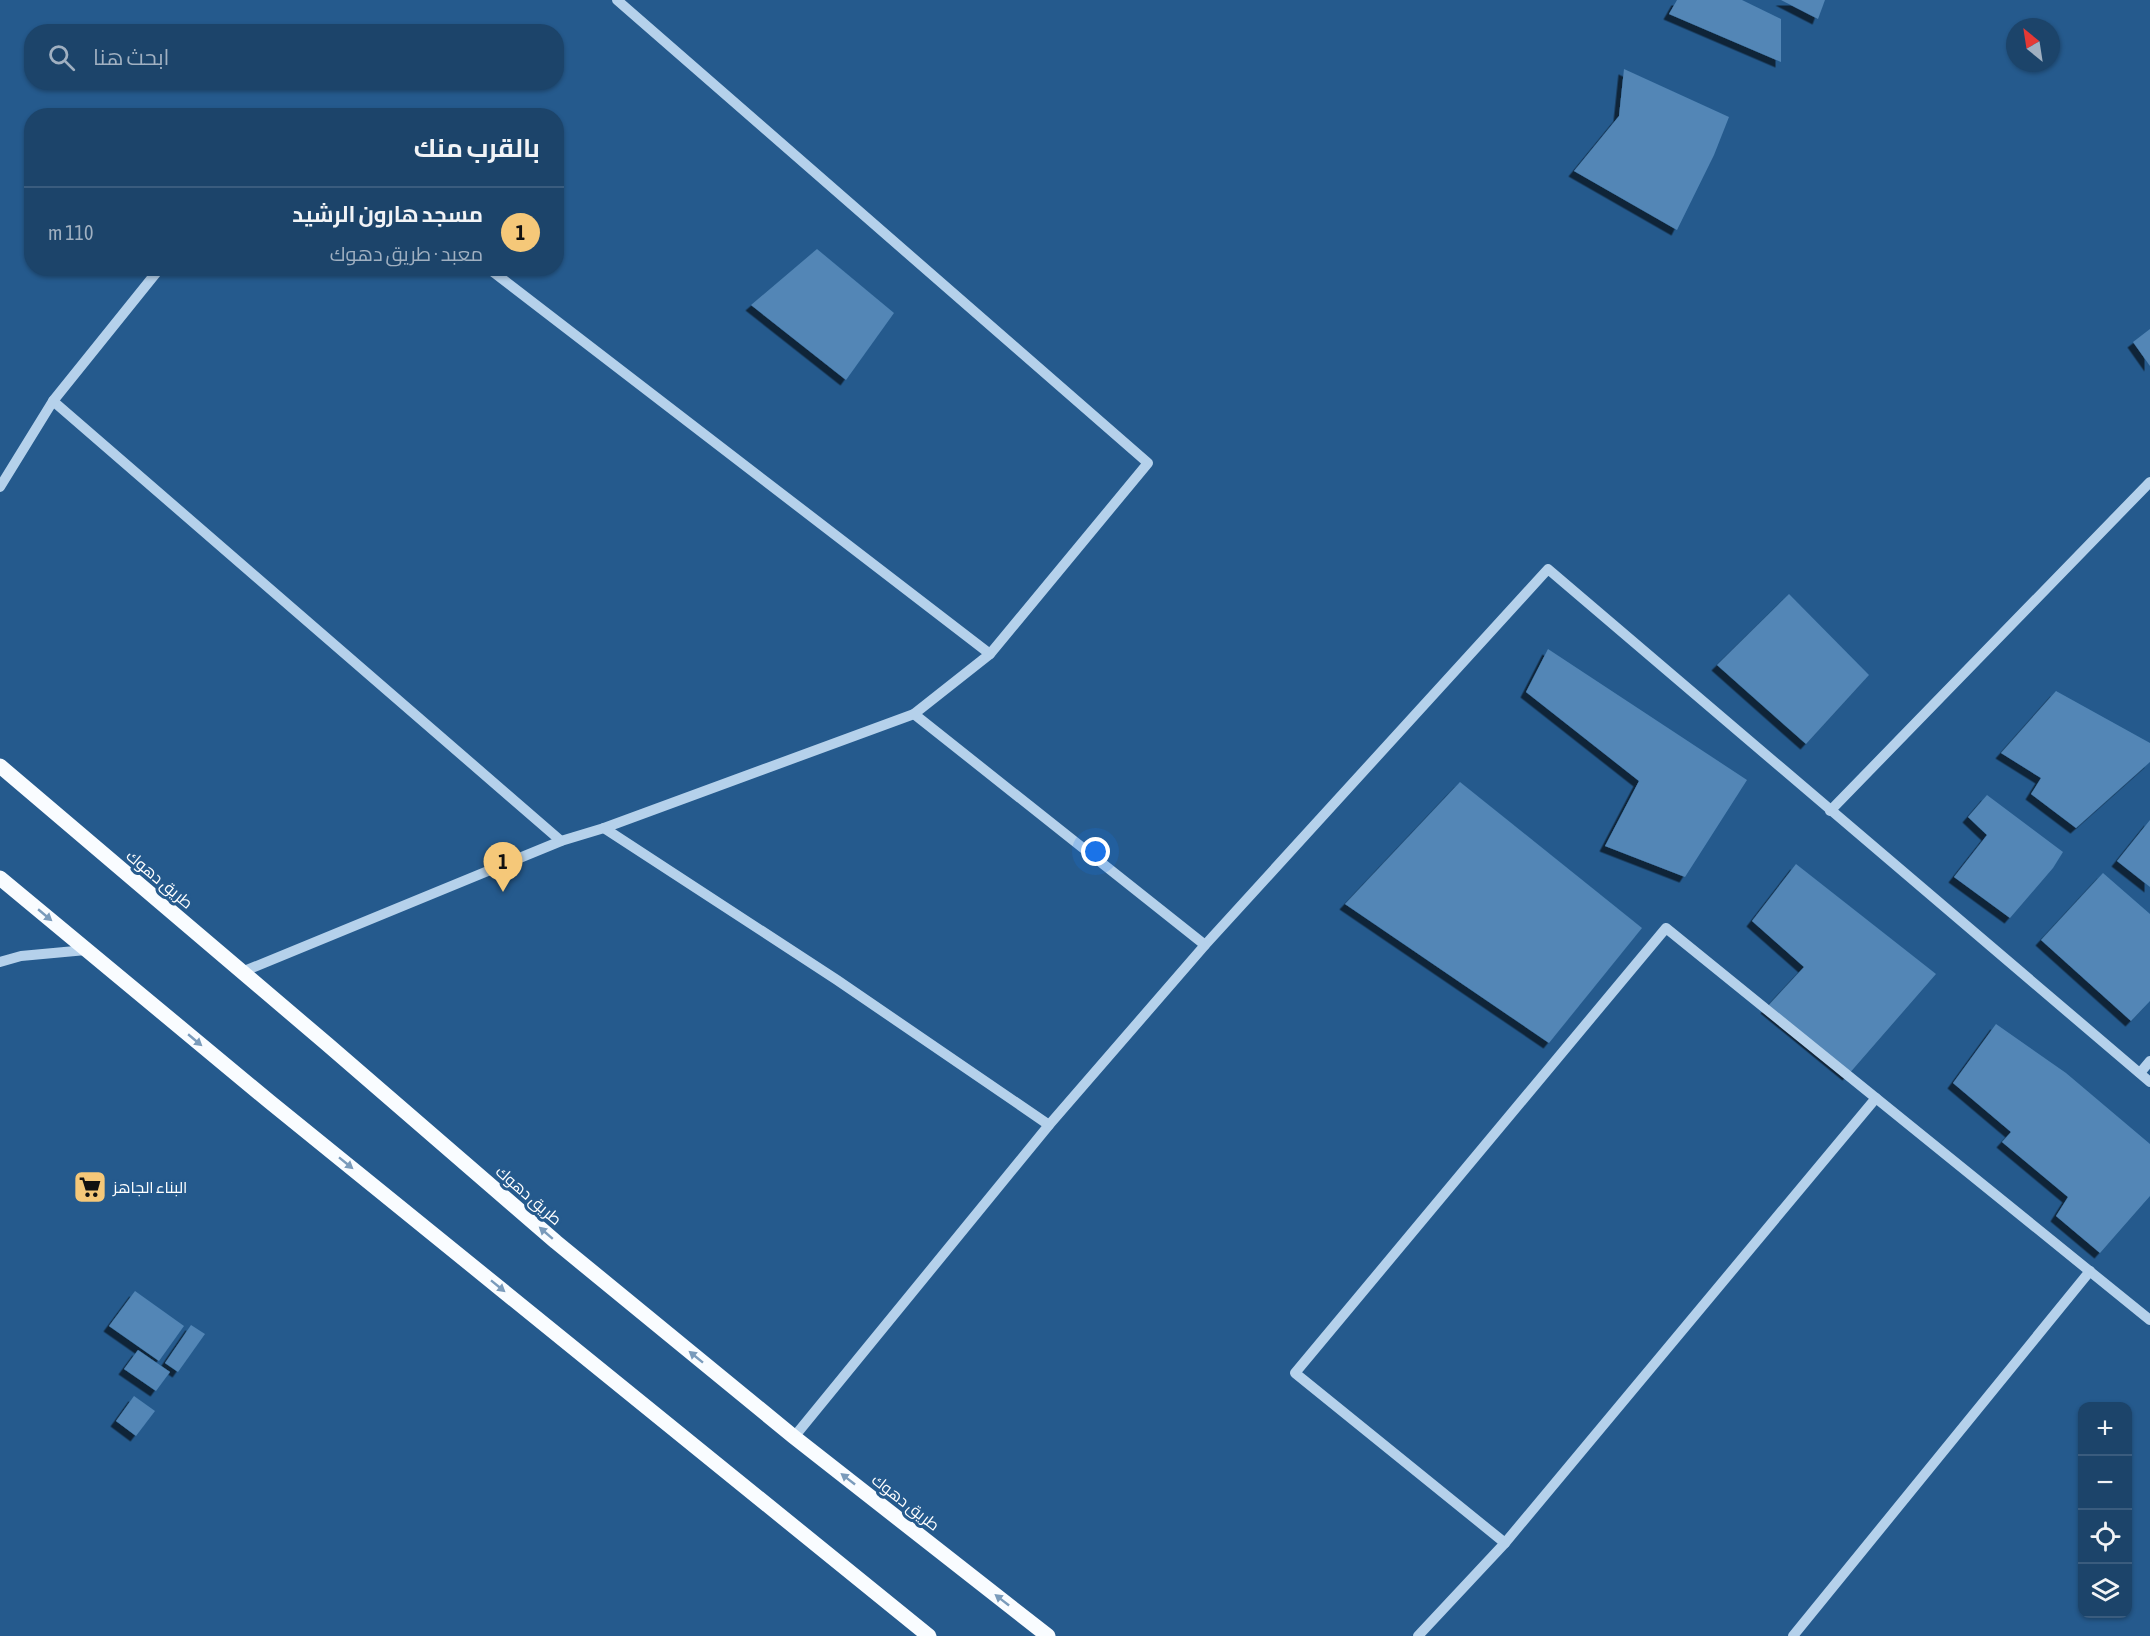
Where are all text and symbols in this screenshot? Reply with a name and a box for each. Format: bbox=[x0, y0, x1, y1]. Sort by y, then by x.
north arrow bbox=[2006, 18, 2060, 72]
search box bbox=[24, 24, 564, 90]
icon: search bbox=[45, 41, 78, 74]
text: ابحث هنا bbox=[93, 44, 170, 70]
text: بالقرب منك bbox=[414, 133, 540, 163]
text: مسجد هارون الرشيد bbox=[292, 201, 483, 227]
text: 110 m bbox=[48, 221, 93, 244]
text: 1 bbox=[516, 221, 525, 244]
text: معبد · طريق دهوك bbox=[330, 242, 483, 265]
your location bbox=[1081, 837, 1110, 866]
pin: 1 bbox=[484, 842, 522, 892]
street label: طريق دهوك bbox=[122, 846, 197, 913]
one-way arrow bbox=[37, 909, 53, 922]
one-way arrow bbox=[187, 1033, 202, 1046]
one-way arrow bbox=[338, 1157, 354, 1170]
street label: طريق دهوك bbox=[491, 1162, 565, 1230]
supermarket icon: البناء الجاهز bbox=[72, 1169, 108, 1205]
place label: البناء الجاهز bbox=[112, 1178, 187, 1197]
one-way arrow bbox=[539, 1227, 554, 1240]
one-way arrow bbox=[490, 1279, 505, 1292]
one-way arrow bbox=[689, 1351, 704, 1364]
map controls bbox=[2078, 1402, 2132, 1618]
button: + bbox=[2078, 1402, 2132, 1456]
button: − bbox=[2078, 1456, 2132, 1510]
street label: طريق دهوك bbox=[867, 1470, 943, 1536]
one-way arrow bbox=[841, 1474, 856, 1486]
button: locate bbox=[2078, 1510, 2132, 1564]
button: layers bbox=[2078, 1564, 2132, 1618]
one-way arrow bbox=[994, 1594, 1009, 1606]

